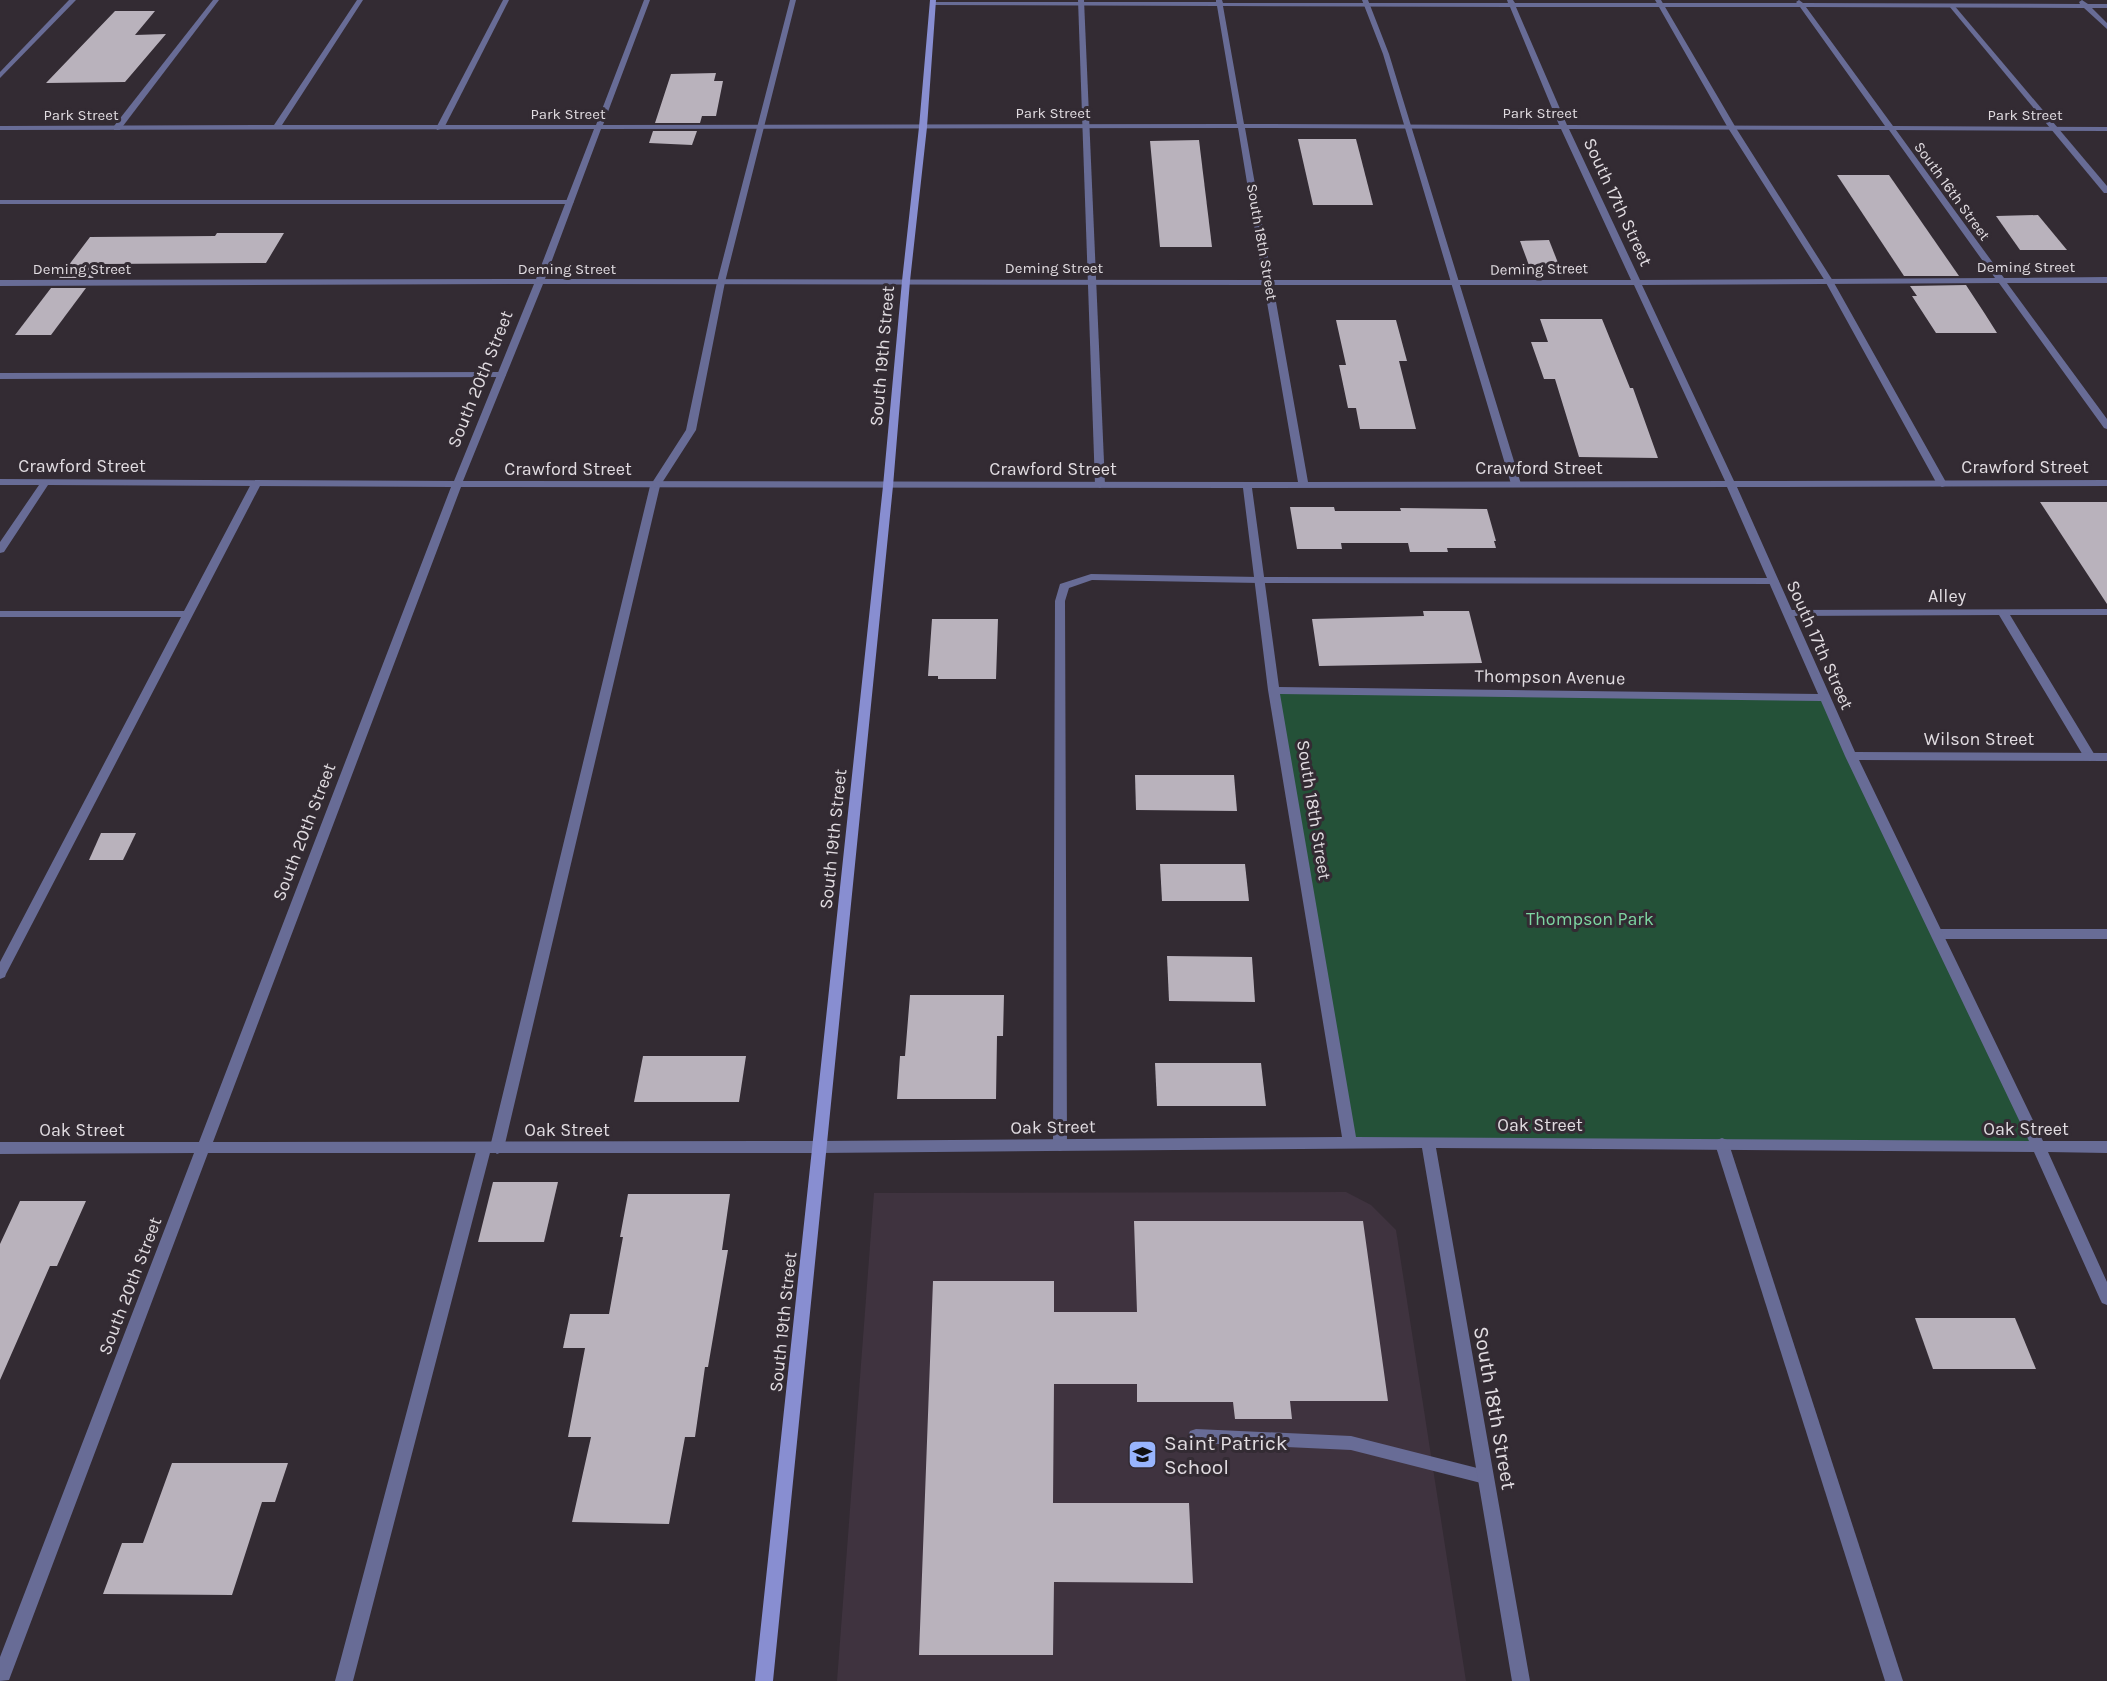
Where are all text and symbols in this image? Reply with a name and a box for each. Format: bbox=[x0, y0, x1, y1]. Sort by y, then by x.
street label: Park Street bbox=[1015, 104, 1091, 122]
street label: Park Street bbox=[1502, 104, 1578, 122]
street label: Park Street bbox=[530, 105, 606, 123]
street label: Park Street bbox=[43, 106, 119, 124]
street label: Park Street bbox=[1987, 106, 2063, 124]
street label: South 17th Street bbox=[1579, 134, 1657, 270]
street label: South 16th Street bbox=[1910, 138, 1994, 244]
street label: South 18th Street bbox=[1243, 182, 1281, 302]
street label: Deming Street bbox=[1977, 258, 2076, 276]
street label: Deming Street bbox=[1005, 259, 1104, 277]
street label: Deming Street bbox=[1490, 259, 1589, 279]
street label: Deming Street bbox=[33, 260, 132, 278]
street label: Deming Street bbox=[518, 260, 617, 278]
street label: South 19th Street bbox=[865, 284, 899, 427]
street label: South 20th Street bbox=[442, 307, 518, 451]
street label: Crawford Street bbox=[18, 455, 146, 477]
street label: Crawford Street bbox=[1961, 456, 2089, 478]
street label: Crawford Street bbox=[1475, 457, 1603, 479]
street label: Crawford Street bbox=[504, 458, 632, 480]
street label: Crawford Street bbox=[989, 458, 1117, 480]
street label: South 17th Street bbox=[1782, 577, 1858, 713]
street label: Alley bbox=[1928, 585, 1967, 607]
street label: Thompson Avenue bbox=[1474, 665, 1626, 689]
street label: Wilson Street bbox=[1924, 728, 2034, 750]
street label: South 18th Street bbox=[1292, 738, 1336, 882]
street label: South 20th Street bbox=[268, 760, 341, 904]
street label: South 19th Street bbox=[815, 767, 851, 910]
park label: Thompson Park bbox=[1526, 908, 1654, 930]
street label: Oak Street bbox=[1497, 1114, 1583, 1136]
street label: Oak Street bbox=[1010, 1115, 1096, 1139]
street label: Oak Street bbox=[1983, 1118, 2069, 1140]
street label: Oak Street bbox=[39, 1119, 125, 1141]
street label: Oak Street bbox=[524, 1119, 610, 1141]
street label: South 20th Street bbox=[94, 1214, 167, 1358]
street label: South 19th Street bbox=[765, 1250, 801, 1393]
street label: South 18th Street bbox=[1469, 1324, 1521, 1492]
place label: Saint Patrick School bbox=[1164, 1431, 1288, 1479]
school or university icon: Saint Patrick School bbox=[1127, 1439, 1159, 1471]

